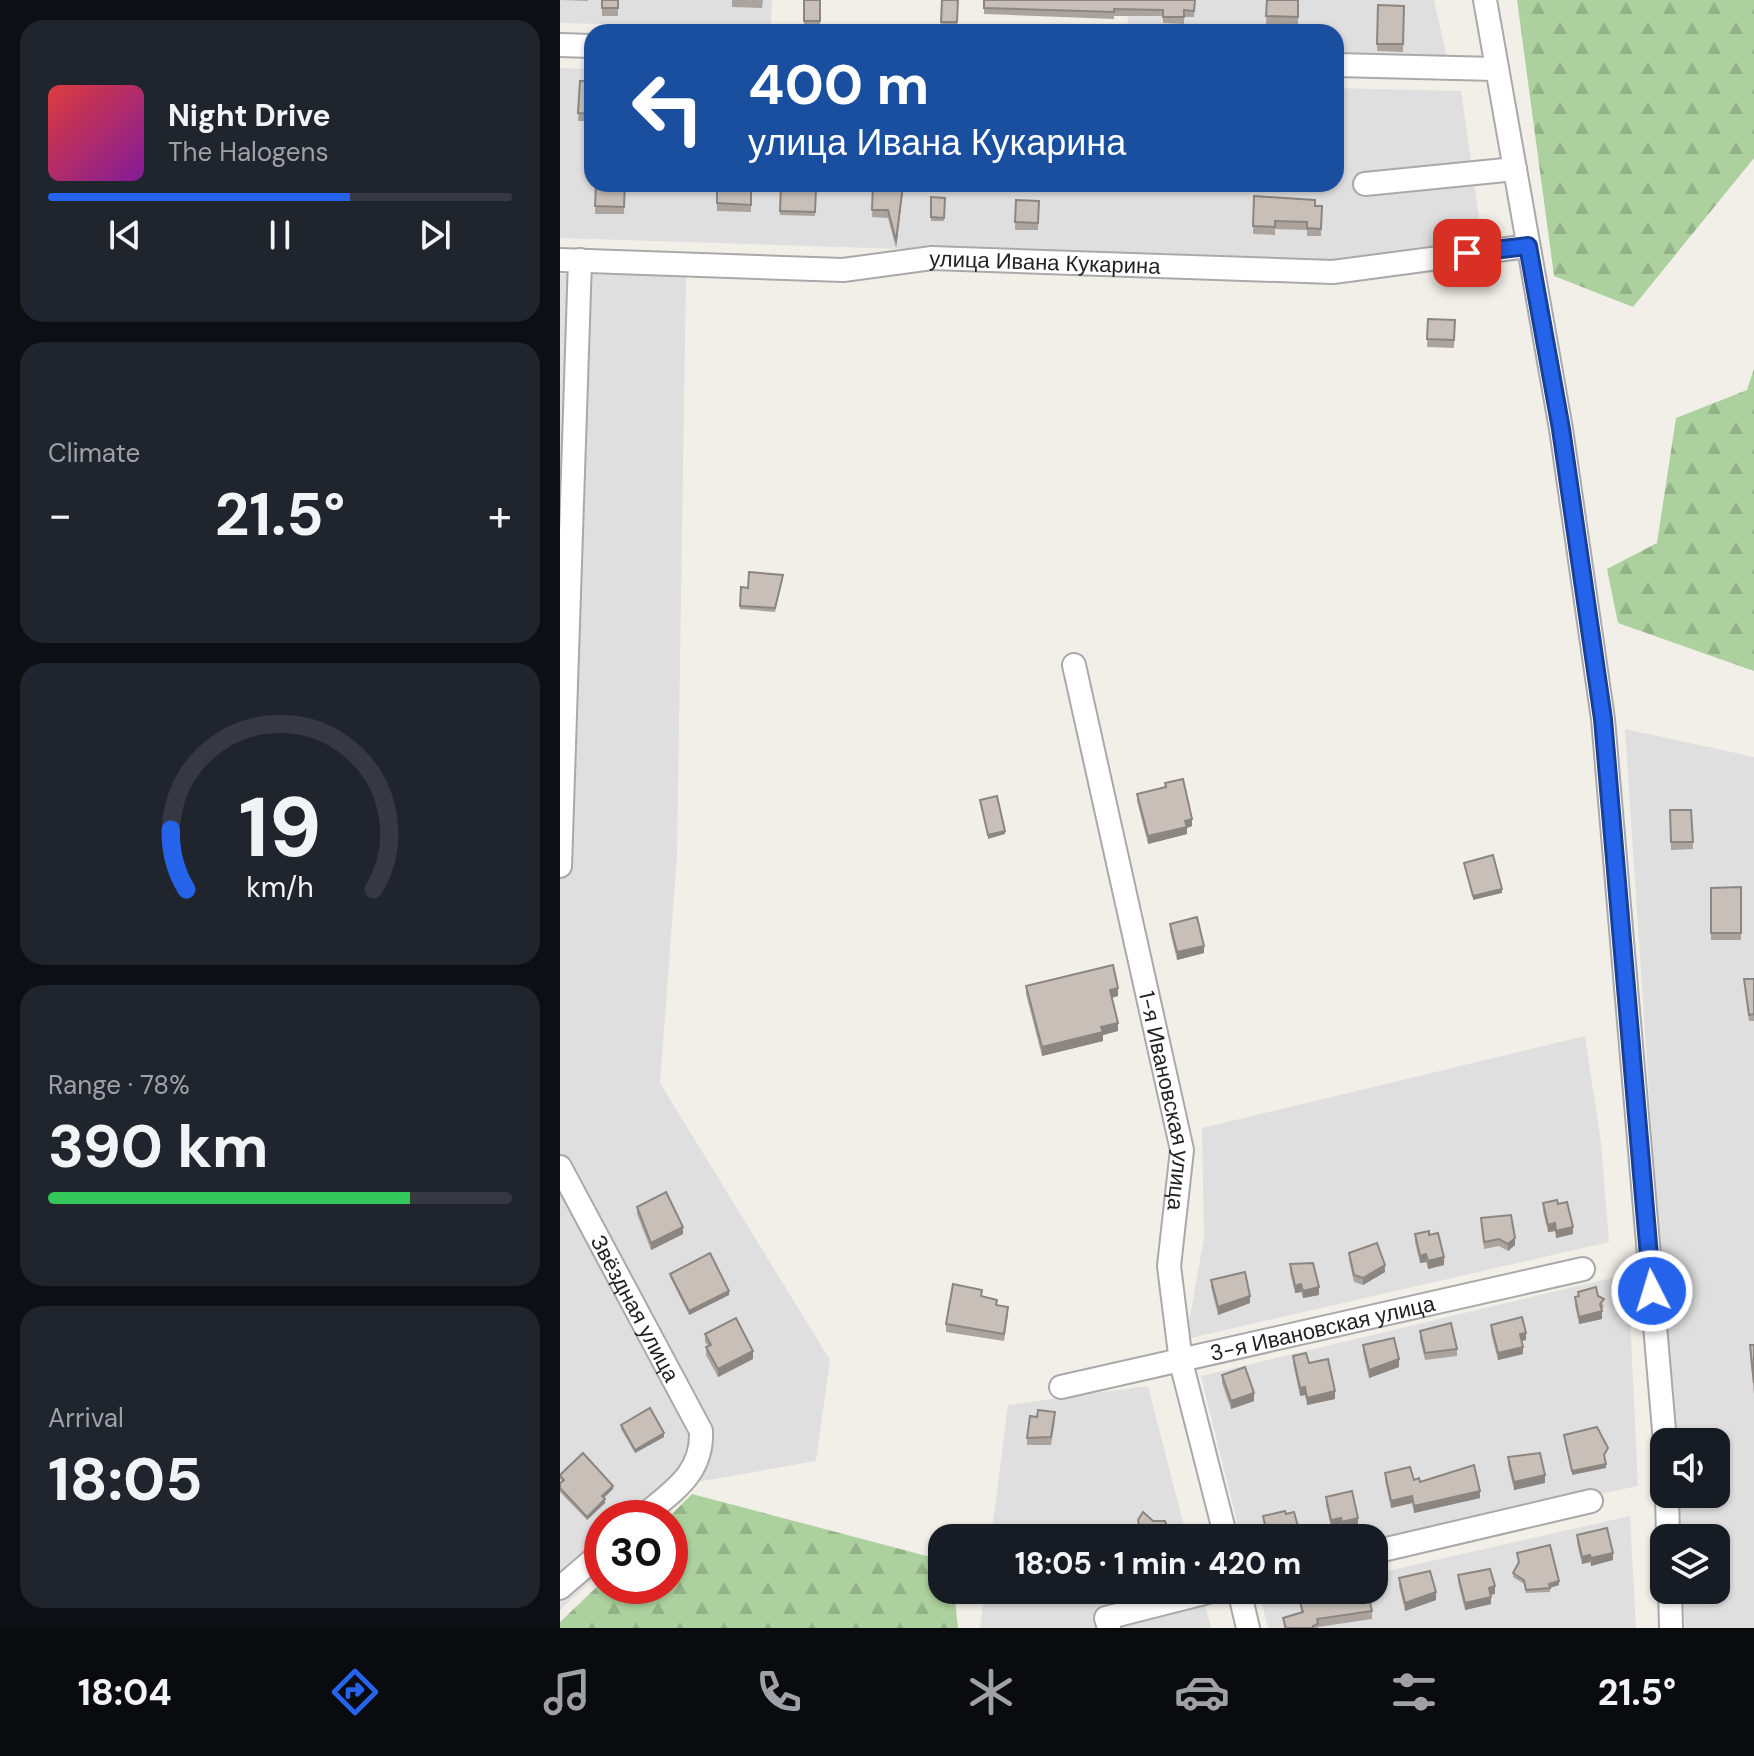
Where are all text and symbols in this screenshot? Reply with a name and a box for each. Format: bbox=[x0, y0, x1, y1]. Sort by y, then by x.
text: 400 m bbox=[748, 48, 929, 121]
icon: left bbox=[616, 56, 720, 160]
text: Night Drive bbox=[168, 96, 331, 135]
text: улица Ивана Кукарина bbox=[748, 119, 1126, 166]
text: The Halogens bbox=[168, 135, 328, 169]
icon: previous bbox=[103, 213, 147, 257]
icon: pause bbox=[258, 213, 302, 257]
icon: next bbox=[413, 213, 457, 257]
pin bbox=[1433, 219, 1501, 287]
icon: arrive bbox=[1445, 231, 1489, 275]
street label: улица Ивана Кукарина bbox=[929, 243, 1162, 280]
text: Climate bbox=[48, 436, 140, 470]
text: 21.5° bbox=[215, 475, 345, 554]
text: − bbox=[48, 486, 72, 544]
text: + bbox=[488, 486, 512, 544]
text: 19 bbox=[238, 773, 322, 882]
text: km/h bbox=[246, 869, 314, 906]
street label: 1-я Ивановская улица bbox=[1132, 988, 1196, 1213]
text: Range · 78% bbox=[48, 1068, 190, 1102]
text: 390 km bbox=[48, 1107, 268, 1186]
street label: Звёздная улица bbox=[584, 1230, 687, 1387]
position arrow bbox=[1610, 1249, 1694, 1333]
street label: 3-я Ивановская улица bbox=[1207, 1288, 1438, 1367]
text: Arrival bbox=[48, 1401, 124, 1435]
map controls bbox=[1650, 1428, 1730, 1604]
button: sound bbox=[1650, 1428, 1730, 1508]
text: 18:05 bbox=[48, 1440, 203, 1519]
speed limit sign: 30 bbox=[584, 1500, 688, 1604]
button: layers bbox=[1650, 1524, 1730, 1604]
text: 18:05 · 1 min · 420 m bbox=[1015, 1544, 1301, 1583]
icon: directions bbox=[327, 1664, 383, 1720]
icon: music bbox=[539, 1664, 595, 1720]
icon: phone bbox=[751, 1664, 807, 1720]
icon: climate bbox=[963, 1664, 1019, 1720]
icon: car bbox=[1174, 1664, 1230, 1720]
icon: filters bbox=[1386, 1664, 1442, 1720]
text: 18:04 bbox=[78, 1669, 172, 1716]
text: 21.5° bbox=[1598, 1669, 1676, 1716]

